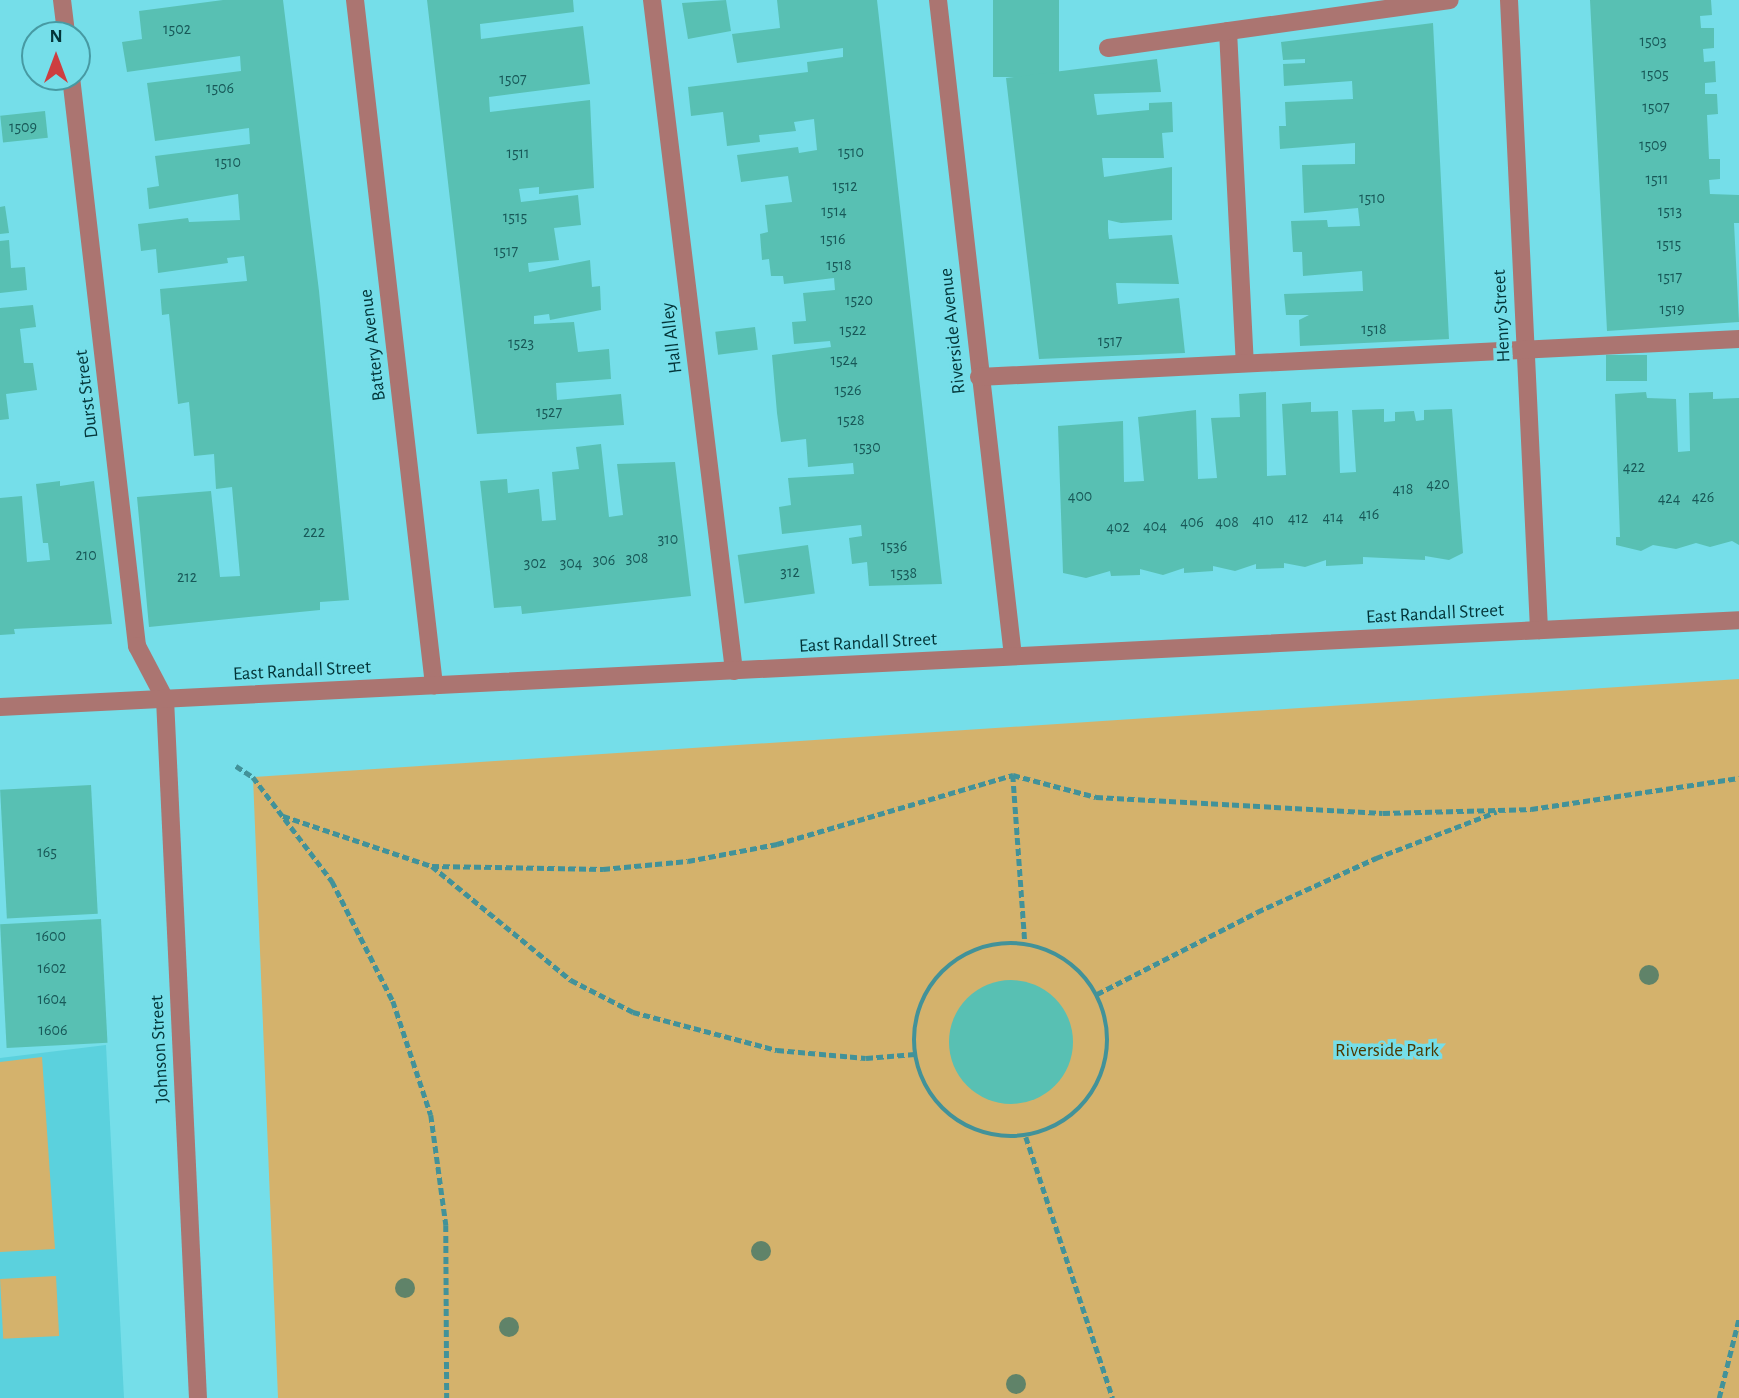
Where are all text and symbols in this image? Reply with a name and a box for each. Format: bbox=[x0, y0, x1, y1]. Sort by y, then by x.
house number: 1502 bbox=[163, 19, 191, 39]
north arrow bbox=[21, 21, 91, 91]
text: N bbox=[49, 27, 63, 46]
house number: 1503 bbox=[1639, 31, 1667, 51]
house number: 1505 bbox=[1641, 64, 1669, 84]
house number: 1507 bbox=[499, 69, 527, 89]
house number: 1506 bbox=[206, 78, 234, 98]
house number: 1507 bbox=[1642, 97, 1670, 117]
house number: 1509 bbox=[9, 117, 37, 137]
house number: 1509 bbox=[1639, 135, 1667, 155]
house number: 1510 bbox=[838, 142, 864, 162]
house number: 1511 bbox=[506, 143, 530, 163]
house number: 1510 bbox=[215, 152, 241, 172]
house number: 1511 bbox=[1645, 169, 1669, 189]
house number: 1512 bbox=[833, 176, 857, 196]
house number: 1510 bbox=[1359, 188, 1385, 208]
house number: 1514 bbox=[821, 201, 847, 221]
house number: 1513 bbox=[1658, 201, 1682, 221]
house number: 1515 bbox=[503, 207, 527, 227]
house number: 1516 bbox=[820, 229, 846, 249]
house number: 1515 bbox=[1657, 234, 1681, 254]
house number: 1517 bbox=[494, 241, 518, 261]
house number: 1518 bbox=[826, 255, 852, 275]
street label: Riverside Avenue bbox=[935, 267, 971, 395]
house number: 1517 bbox=[1658, 267, 1682, 287]
street label: Henry Street bbox=[1488, 269, 1516, 363]
street label: Battery Avenue bbox=[355, 288, 391, 402]
house number: 1520 bbox=[845, 290, 873, 310]
house number: 1519 bbox=[1659, 299, 1685, 319]
street label: Hall Alley bbox=[656, 301, 688, 375]
house number: 1518 bbox=[1361, 319, 1387, 339]
house number: 1522 bbox=[840, 320, 866, 340]
house number: 1517 bbox=[1098, 331, 1122, 351]
house number: 1523 bbox=[508, 333, 534, 353]
street label: Durst Street bbox=[70, 349, 104, 439]
house number: 1524 bbox=[830, 350, 858, 370]
house number: 1526 bbox=[835, 380, 861, 400]
house number: 1527 bbox=[536, 402, 562, 422]
house number: 1528 bbox=[837, 410, 865, 430]
house number: 1530 bbox=[853, 437, 881, 457]
house number: 422 bbox=[1623, 457, 1645, 477]
house number: 420 bbox=[1426, 474, 1450, 494]
house number: 418 bbox=[1393, 479, 1413, 499]
house number: 400 bbox=[1068, 486, 1092, 506]
house number: 426 bbox=[1692, 487, 1714, 507]
house number: 424 bbox=[1658, 488, 1680, 508]
house number: 416 bbox=[1359, 504, 1379, 524]
house number: 414 bbox=[1323, 507, 1343, 527]
house number: 412 bbox=[1288, 508, 1308, 528]
house number: 410 bbox=[1252, 510, 1274, 530]
house number: 406 bbox=[1180, 512, 1204, 532]
house number: 408 bbox=[1215, 512, 1239, 532]
house number: 404 bbox=[1143, 516, 1167, 536]
house number: 402 bbox=[1106, 517, 1130, 537]
house number: 222 bbox=[303, 522, 325, 542]
house number: 310 bbox=[658, 529, 678, 549]
house number: 1536 bbox=[881, 536, 907, 556]
house number: 210 bbox=[75, 545, 97, 565]
house number: 308 bbox=[626, 548, 648, 568]
house number: 306 bbox=[593, 550, 615, 570]
house number: 302 bbox=[524, 553, 546, 573]
house number: 304 bbox=[560, 553, 582, 573]
house number: 312 bbox=[780, 562, 800, 582]
house number: 1538 bbox=[891, 563, 917, 583]
house number: 212 bbox=[177, 567, 197, 587]
street label: East Randall Street bbox=[1365, 599, 1505, 629]
street label: East Randall Street bbox=[798, 628, 938, 658]
street label: East Randall Street bbox=[232, 656, 372, 686]
house number: 165 bbox=[37, 842, 57, 862]
house number: 1600 bbox=[36, 926, 66, 946]
house number: 1602 bbox=[38, 958, 66, 978]
house number: 1604 bbox=[37, 989, 67, 1009]
street label: Johnson Street bbox=[146, 994, 174, 1104]
house number: 1606 bbox=[39, 1020, 67, 1040]
park label: Riverside Park bbox=[1335, 1040, 1439, 1062]

